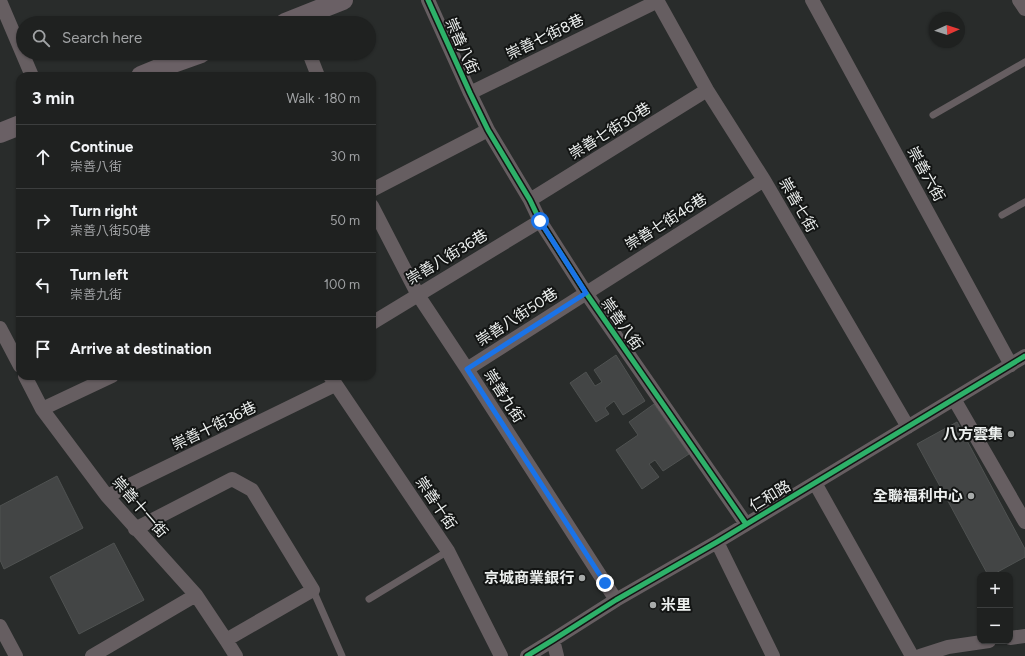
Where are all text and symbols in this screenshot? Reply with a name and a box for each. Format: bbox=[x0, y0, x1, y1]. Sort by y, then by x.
street label: 崇善七街8巷 bbox=[503, 10, 587, 64]
north arrow bbox=[929, 12, 965, 48]
street label: 崇善八街 bbox=[442, 15, 482, 77]
search box bbox=[16, 16, 376, 60]
icon: search bbox=[30, 27, 52, 49]
text: Search here bbox=[62, 29, 142, 47]
text: 3 min bbox=[32, 88, 74, 108]
text: Walk · 180 m bbox=[287, 91, 360, 106]
street label: 崇善七街30巷 bbox=[566, 99, 654, 163]
text: Continue bbox=[70, 138, 133, 156]
street label: 崇善六街 bbox=[904, 143, 948, 205]
icon: ahead bbox=[32, 146, 54, 168]
text: 30 m bbox=[330, 149, 360, 164]
text: 崇善八街 bbox=[70, 159, 122, 174]
street label: 崇善七街 bbox=[775, 175, 821, 235]
street label: 崇善七街46巷 bbox=[622, 190, 710, 254]
text: Turn right bbox=[70, 202, 138, 220]
icon: right bbox=[32, 210, 54, 232]
route start bbox=[531, 212, 549, 230]
text: 50 m bbox=[330, 213, 360, 228]
text: 崇善八街50巷 bbox=[70, 223, 151, 238]
street label: 崇善八街36巷 bbox=[403, 226, 491, 288]
text: Turn left bbox=[70, 266, 128, 284]
icon: left bbox=[32, 274, 54, 296]
text: 100 m bbox=[324, 277, 360, 292]
street label: 崇善八街50巷 bbox=[473, 284, 561, 350]
text: 崇善九街 bbox=[70, 287, 122, 302]
street label: 崇善八街 bbox=[597, 294, 647, 354]
icon: arrive bbox=[32, 338, 54, 360]
text: Arrive at destination bbox=[70, 340, 211, 358]
street label: 崇善九街 bbox=[480, 366, 528, 426]
street label: 崇善十街36巷 bbox=[169, 398, 259, 454]
place label: 八方雲集 bbox=[943, 425, 1003, 443]
marker: 八方雲集 bbox=[1006, 429, 1016, 439]
street label: 崇善十一街 bbox=[109, 473, 171, 541]
street label: 崇善十街 bbox=[412, 473, 460, 533]
street label: 仁和路 bbox=[746, 477, 794, 515]
place label: 全聯福利中心 bbox=[873, 487, 963, 505]
marker: 全聯福利中心 bbox=[966, 491, 976, 501]
place label: 京城商業銀行 bbox=[484, 569, 574, 587]
map controls bbox=[977, 572, 1013, 644]
button: + bbox=[977, 572, 1013, 608]
marker: 京城商業銀行 bbox=[577, 573, 587, 583]
route end bbox=[596, 574, 614, 592]
place label: 米里 bbox=[661, 596, 691, 614]
marker: 米里 bbox=[648, 600, 658, 610]
button: − bbox=[977, 608, 1013, 644]

